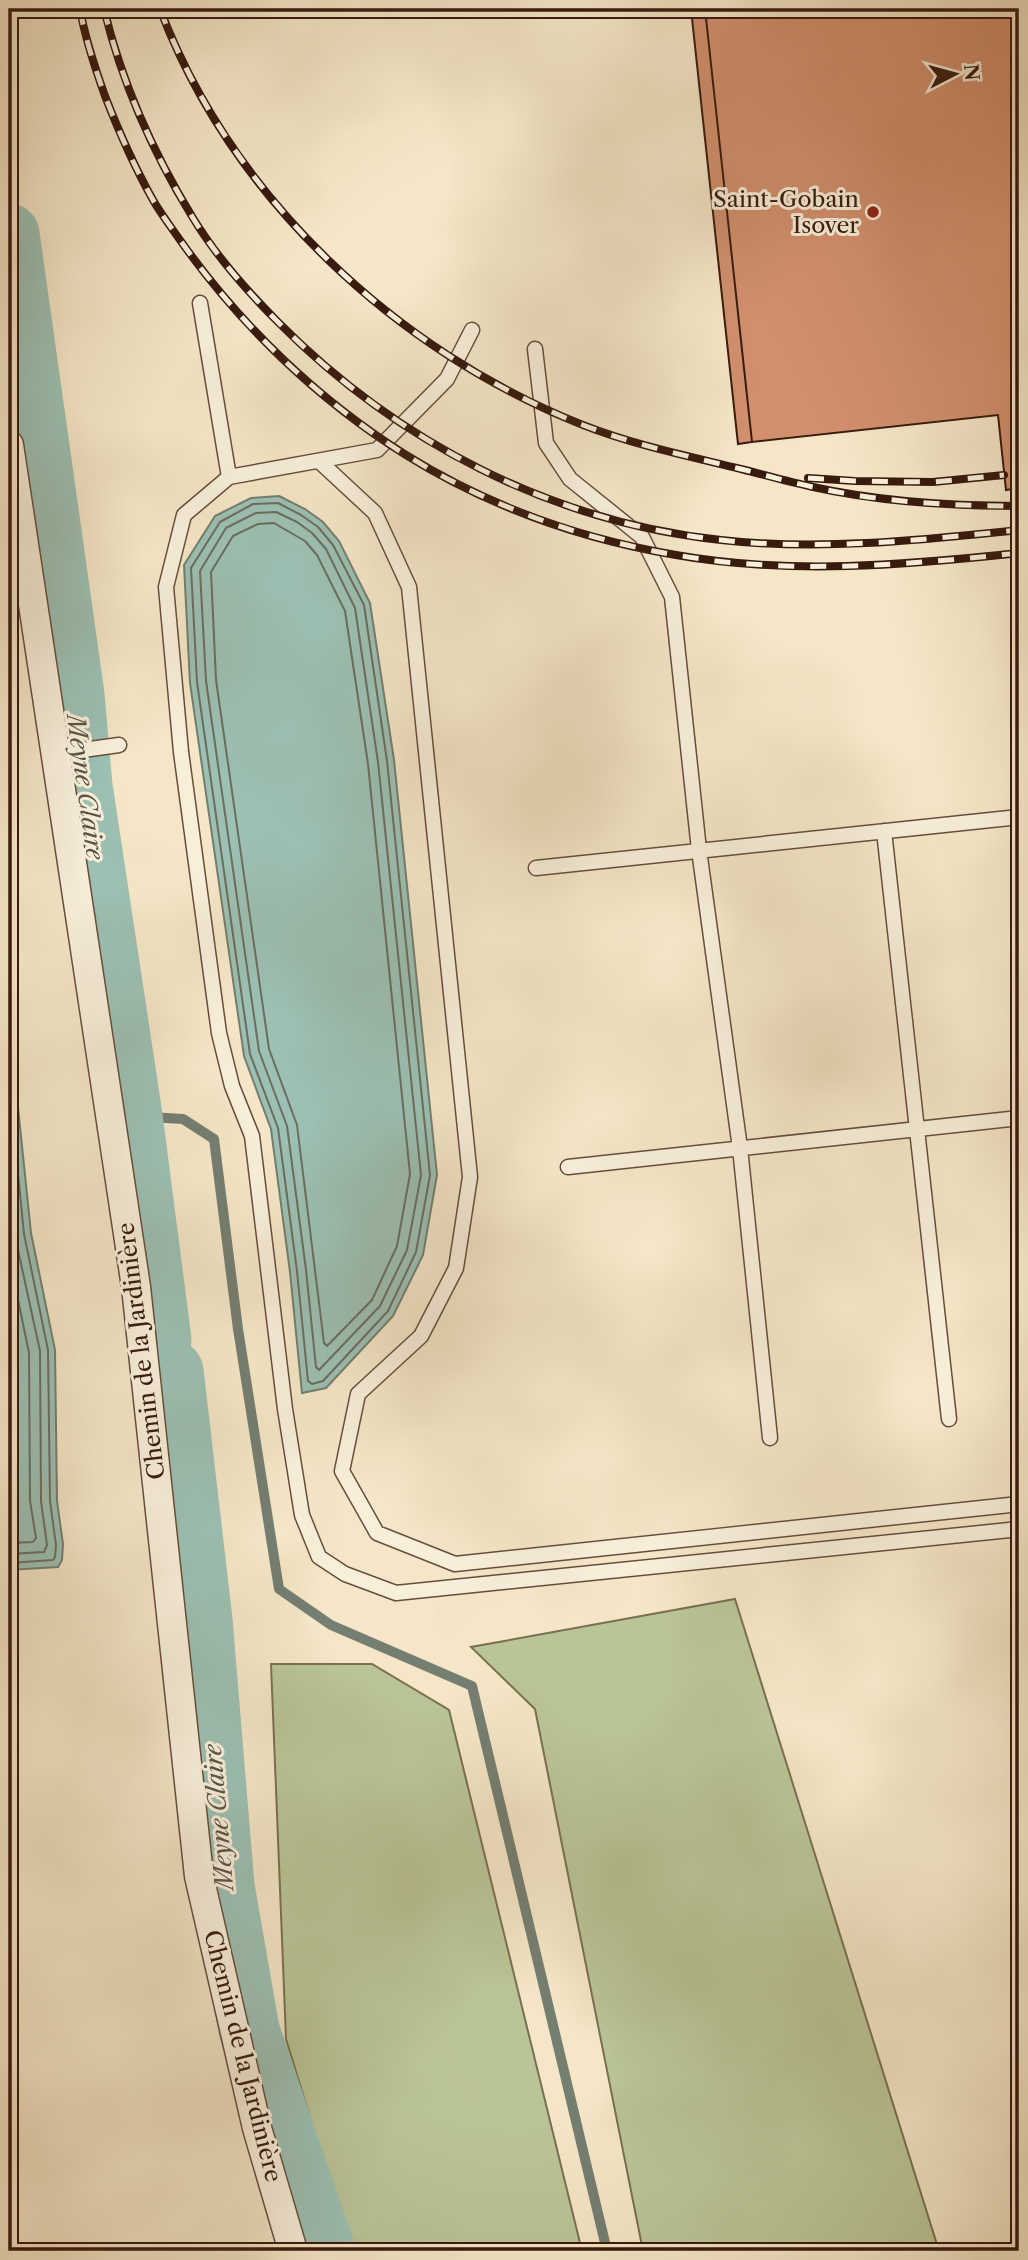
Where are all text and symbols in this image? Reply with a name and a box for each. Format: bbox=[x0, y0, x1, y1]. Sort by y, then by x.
north arrow bbox=[920, 38, 990, 108]
text: N bbox=[959, 63, 984, 82]
place label: Saint-Gobain Isover bbox=[713, 185, 859, 239]
marker: Saint-Gobain Isover bbox=[865, 204, 881, 220]
water label: Meyne Claire bbox=[61, 709, 110, 863]
street label: Chemin de la Jardinière bbox=[111, 1221, 171, 1481]
water label: Meyne Claire bbox=[198, 1741, 240, 1894]
street label: Chemin de la Jardinière bbox=[198, 1927, 288, 2185]

